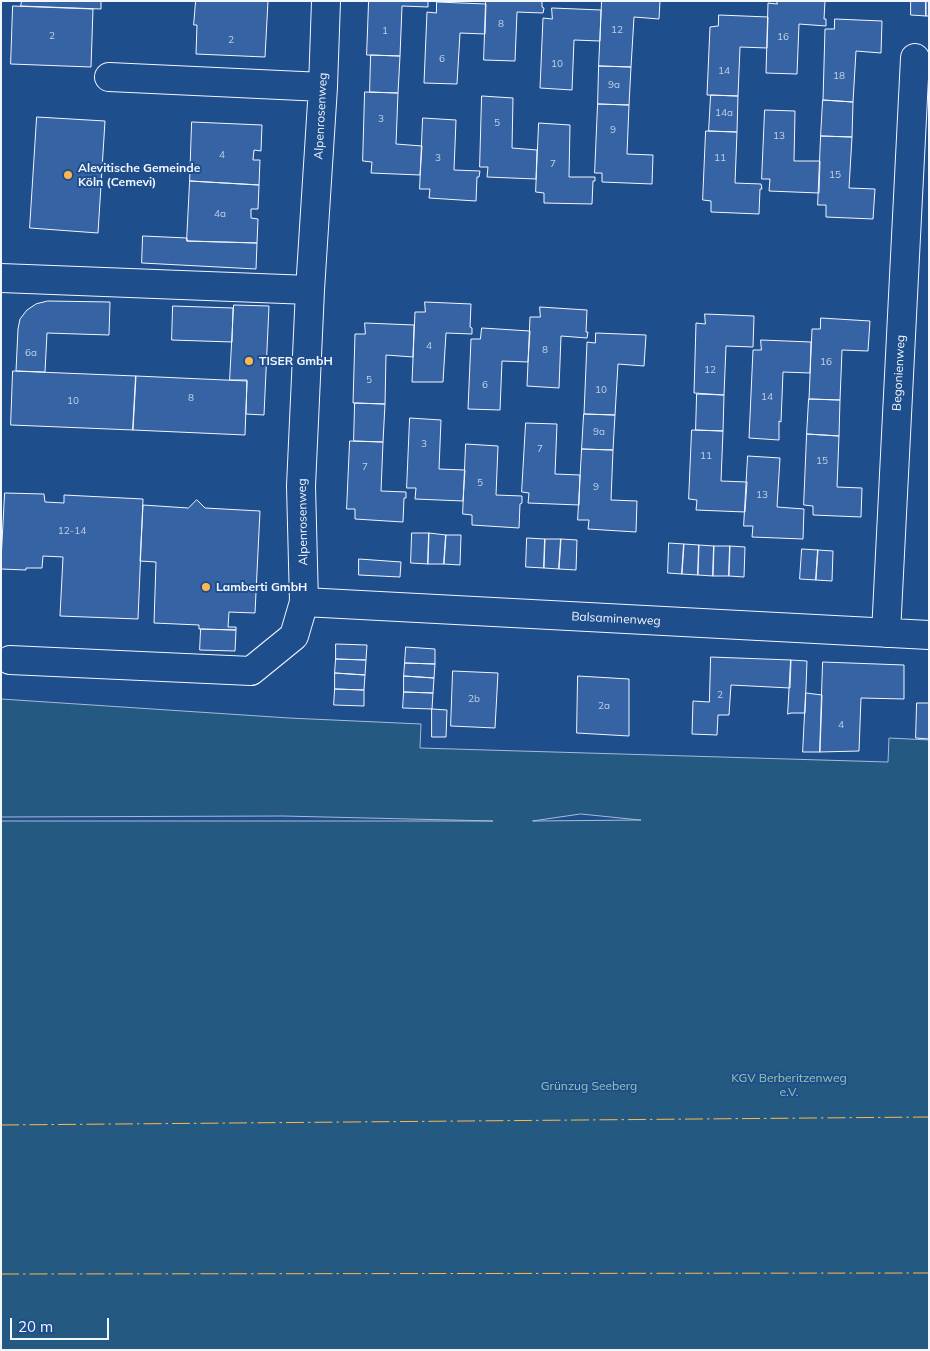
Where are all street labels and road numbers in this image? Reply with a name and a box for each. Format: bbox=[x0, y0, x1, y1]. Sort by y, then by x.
street label: Alpenrosenweg bbox=[312, 72, 330, 160]
street label: Begonienweg bbox=[890, 335, 908, 411]
street label: Alpenrosenweg bbox=[295, 478, 311, 566]
street label: Balsaminenweg bbox=[571, 609, 661, 629]

